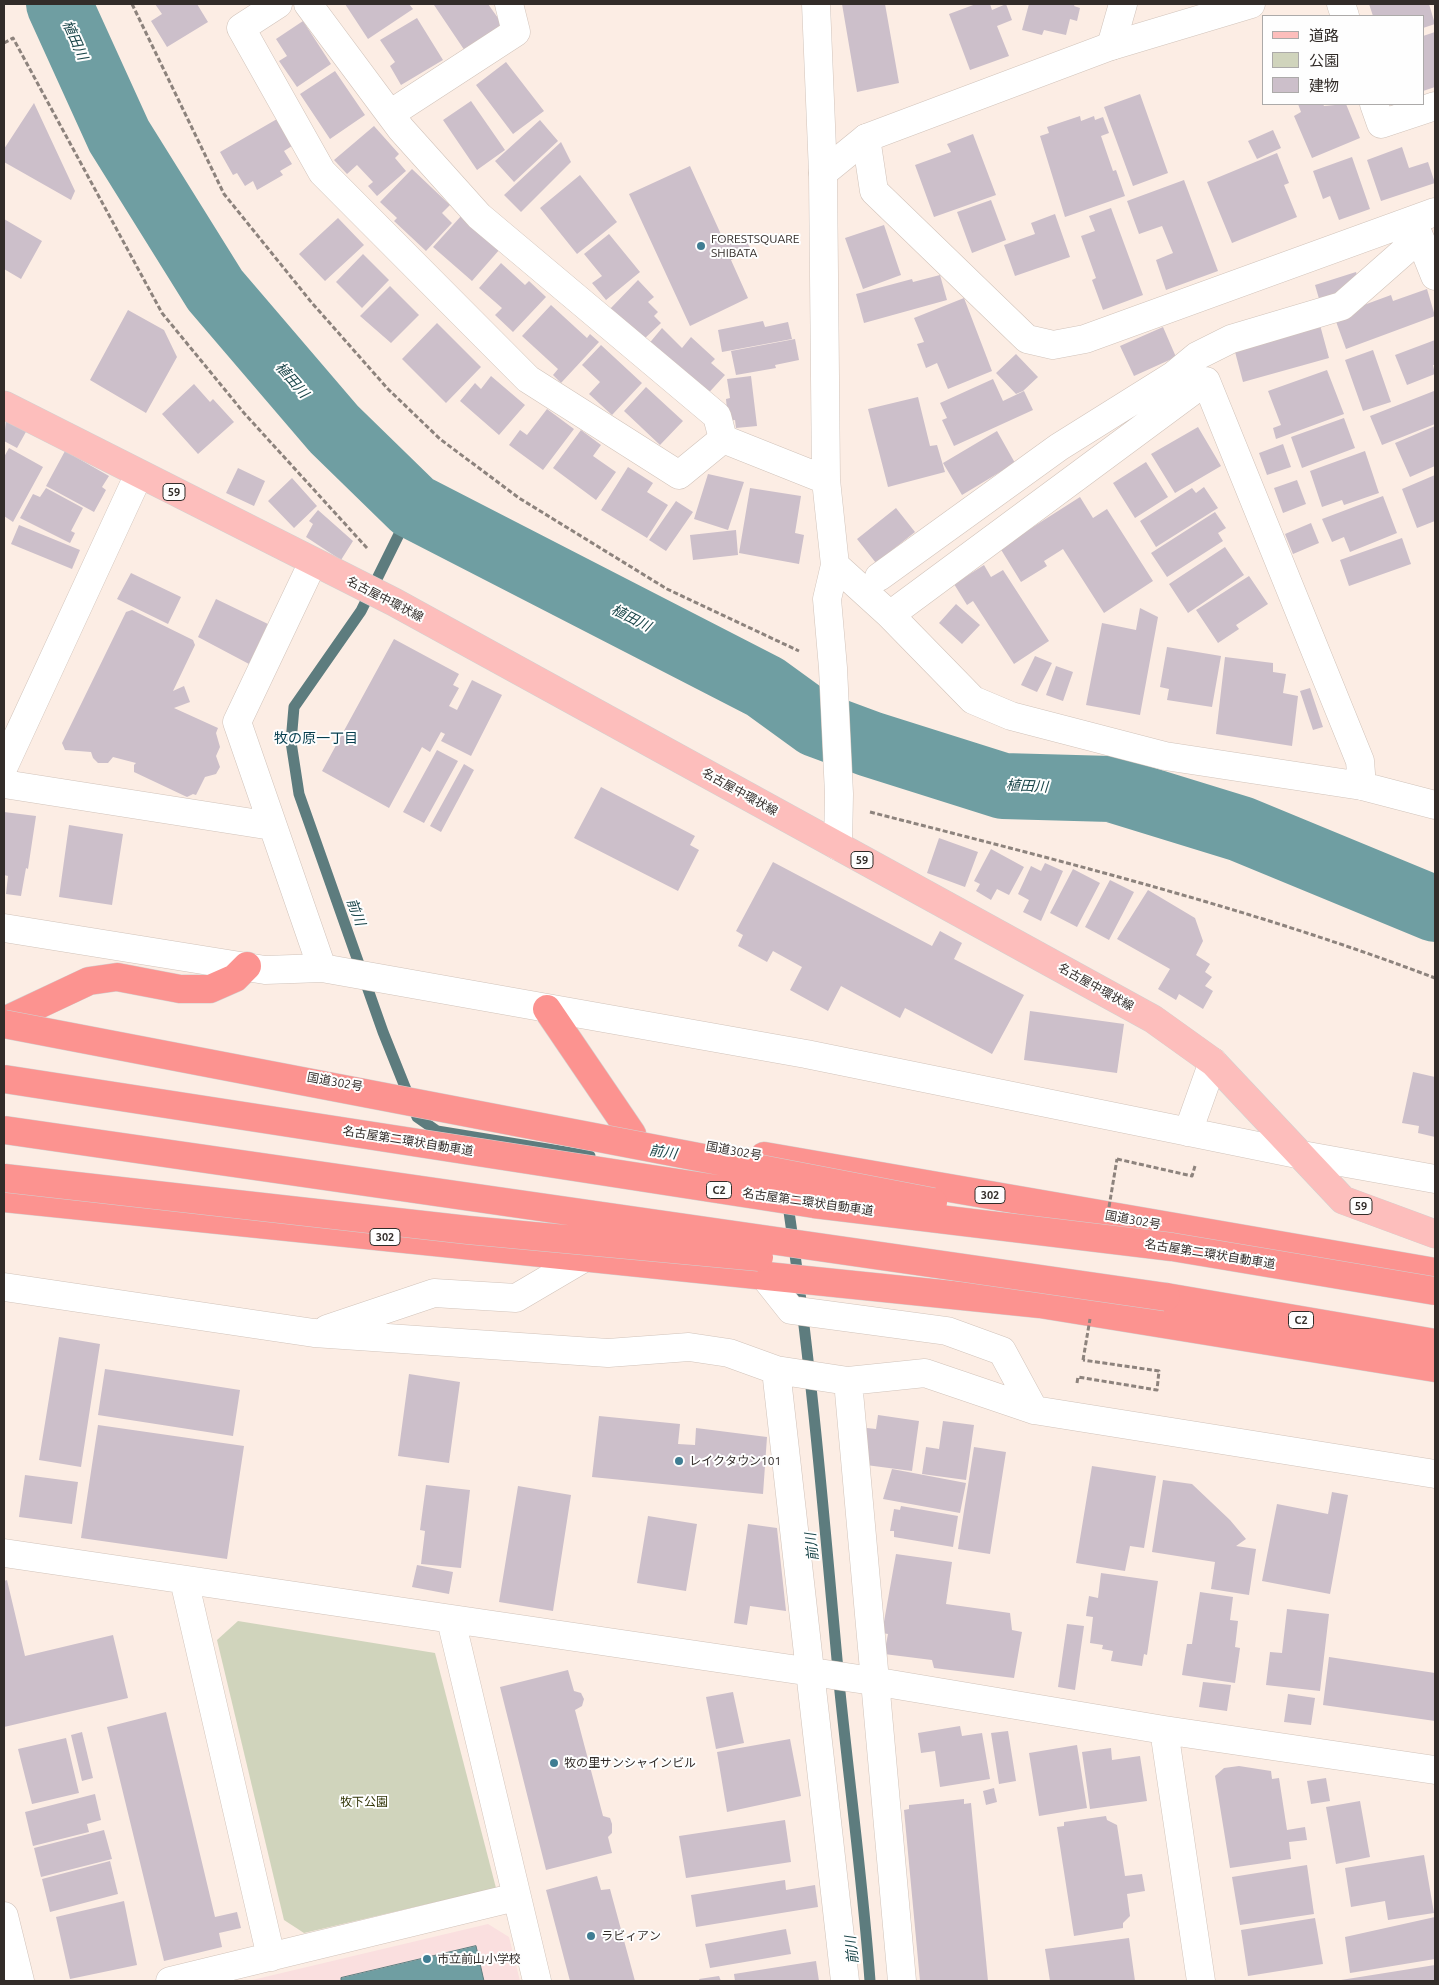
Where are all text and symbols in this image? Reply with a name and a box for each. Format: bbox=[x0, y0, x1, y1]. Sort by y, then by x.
legend bbox=[1262, 15, 1424, 105]
water label: 植田川 bbox=[59, 17, 91, 63]
text: 道路 bbox=[1309, 27, 1339, 44]
text: 公園 bbox=[1309, 52, 1339, 69]
text: 建物 bbox=[1309, 77, 1339, 94]
place label: FORESTSQUARE SHIBATA bbox=[711, 232, 800, 260]
marker: FORESTSQUARE SHIBATA bbox=[695, 240, 707, 252]
water label: 植田川 bbox=[272, 359, 312, 401]
road number: 59 bbox=[163, 484, 185, 501]
street label: 名古屋中環状線 bbox=[344, 574, 426, 624]
water label: 植田川 bbox=[608, 601, 654, 635]
district label: 牧の原一丁目 bbox=[274, 730, 358, 746]
street label: 名古屋中環状線 bbox=[700, 765, 780, 819]
water label: 植田川 bbox=[1006, 777, 1048, 795]
road number: 59 bbox=[851, 852, 873, 868]
water label: 前川 bbox=[343, 896, 369, 928]
street label: 名古屋中環状線 bbox=[1056, 960, 1136, 1014]
street label: 国道302号 bbox=[306, 1070, 364, 1094]
street label: 名古屋第二環状自動車道 bbox=[342, 1124, 474, 1158]
street label: 国道302号 bbox=[705, 1139, 763, 1163]
water label: 前川 bbox=[648, 1142, 678, 1162]
road number: C2 bbox=[706, 1182, 732, 1198]
street label: 名古屋第二環状自動車道 bbox=[742, 1186, 874, 1218]
road number: 302 bbox=[975, 1186, 1005, 1204]
road number: 59 bbox=[1350, 1198, 1372, 1214]
street label: 国道302号 bbox=[1104, 1208, 1162, 1232]
road number: 302 bbox=[370, 1228, 400, 1246]
street label: 名古屋第二環状自動車道 bbox=[1144, 1237, 1276, 1271]
road number: C2 bbox=[1288, 1312, 1314, 1328]
place label: レイクタウン101 bbox=[689, 1454, 781, 1468]
marker: レイクタウン101 bbox=[673, 1455, 685, 1467]
water label: 前川 bbox=[802, 1532, 822, 1562]
place label: 牧の里サンシャインビル bbox=[564, 1756, 696, 1770]
marker: 牧の里サンシャインビル bbox=[548, 1757, 560, 1769]
park label: 牧下公園 bbox=[340, 1795, 388, 1809]
place label: ラビィアン bbox=[601, 1929, 661, 1943]
marker: ラビィアン bbox=[585, 1930, 597, 1942]
water label: 前川 bbox=[842, 1935, 862, 1965]
place label: 市立前山小学校 bbox=[437, 1952, 521, 1966]
marker: 市立前山小学校 bbox=[421, 1953, 433, 1965]

